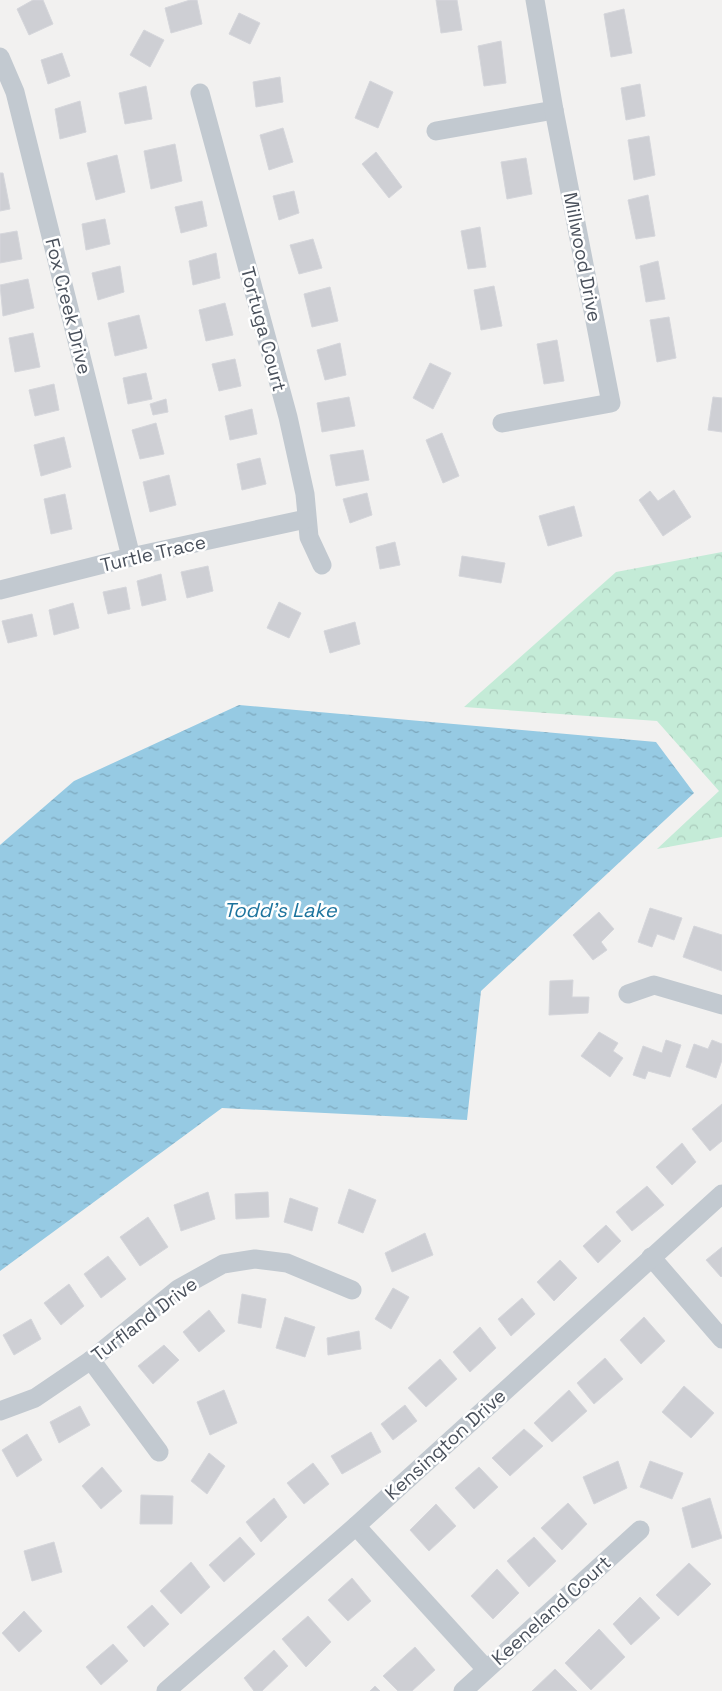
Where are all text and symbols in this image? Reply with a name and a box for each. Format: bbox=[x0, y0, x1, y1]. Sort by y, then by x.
street label: Millwood Drive bbox=[558, 190, 607, 324]
street label: Fox Creek Drive bbox=[40, 235, 98, 377]
street label: Tortuga Court bbox=[235, 264, 292, 394]
street label: Turtle Trace bbox=[98, 529, 208, 578]
water label: Todd's Lake bbox=[224, 897, 338, 923]
street label: Turfland Drive bbox=[86, 1271, 202, 1367]
street label: Kensington Drive bbox=[379, 1383, 511, 1505]
street label: Keeneland Court bbox=[486, 1550, 616, 1671]

